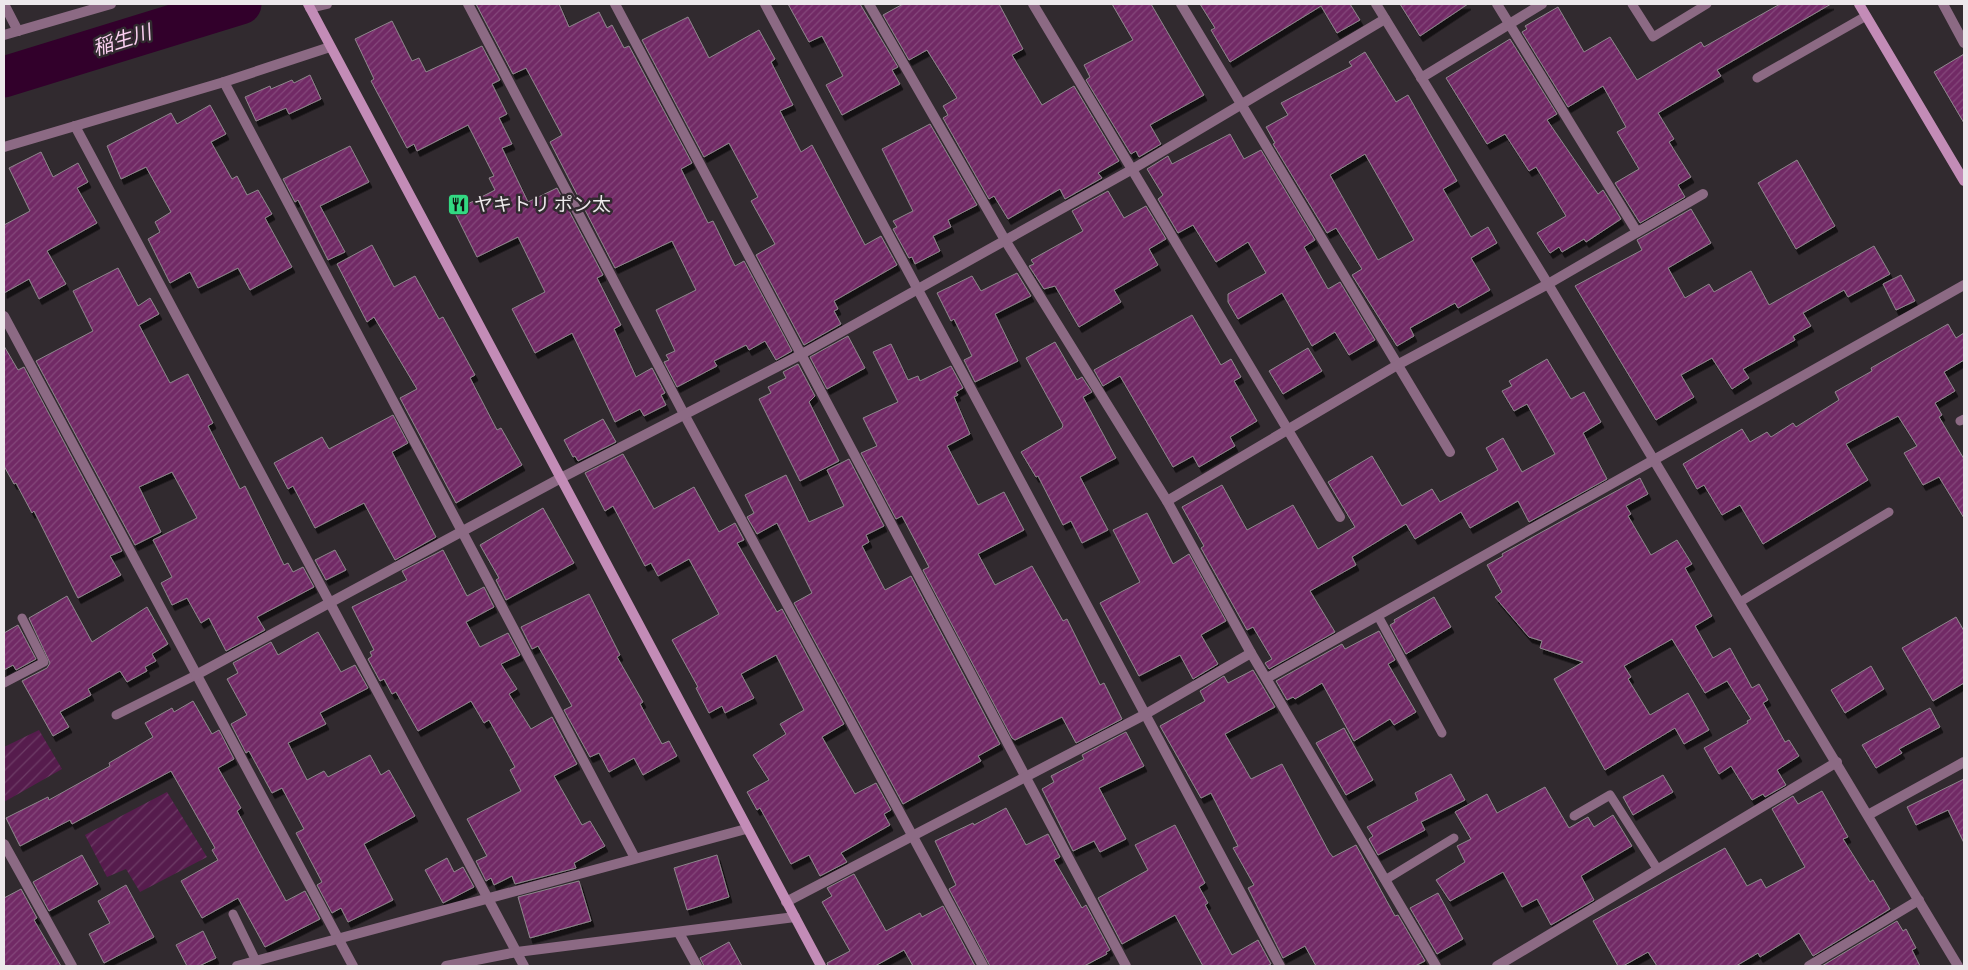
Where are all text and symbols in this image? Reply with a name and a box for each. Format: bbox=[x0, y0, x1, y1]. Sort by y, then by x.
water label: 稲生川 bbox=[90, 18, 156, 61]
restaurant icon: ヤキトリ ポン太 bbox=[446, 192, 470, 216]
place label: ヤキトリ ポン太 bbox=[474, 192, 611, 216]

